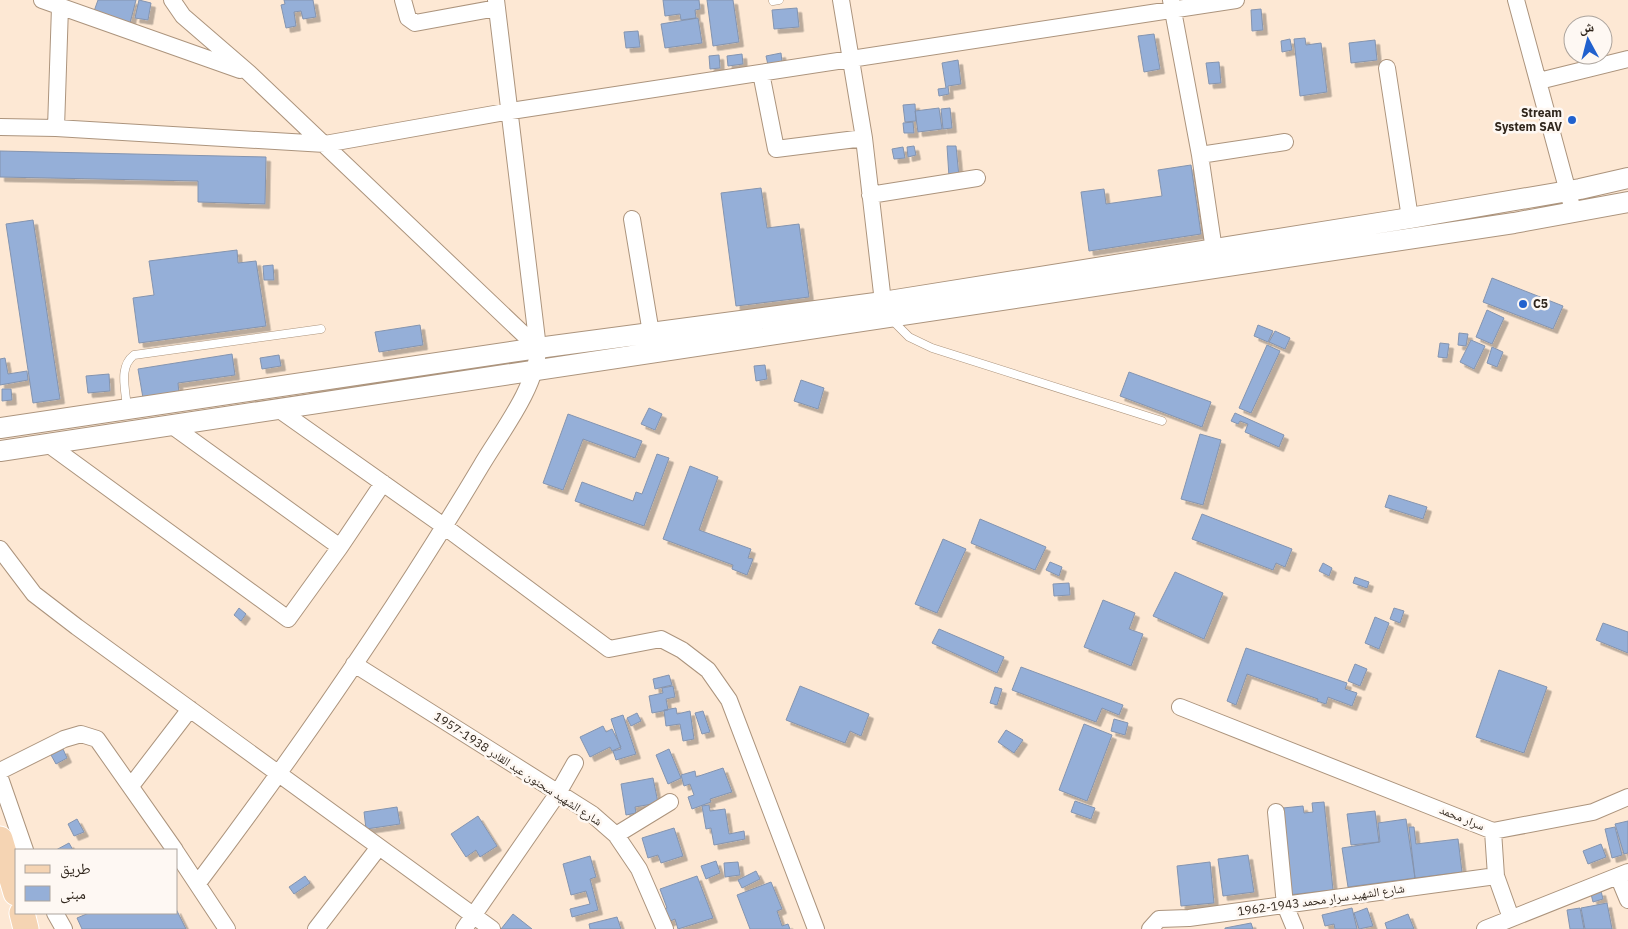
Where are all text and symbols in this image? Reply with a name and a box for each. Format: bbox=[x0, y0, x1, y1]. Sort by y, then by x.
north arrow bbox=[1563, 15, 1613, 65]
text: ش bbox=[1578, 17, 1595, 37]
place label: Stream System SAV bbox=[1495, 105, 1562, 134]
marker: Stream System SAV bbox=[1566, 114, 1578, 126]
place label: C5 bbox=[1533, 296, 1548, 311]
marker: C5 bbox=[1517, 298, 1529, 310]
street label: شارع الشهيد سحنون عبد القادر 1938-1957 bbox=[431, 709, 605, 829]
street label: سرار محمد bbox=[1438, 802, 1487, 833]
legend bbox=[15, 849, 178, 914]
text: طريق bbox=[60, 859, 91, 879]
street label: شارع الشهيد سرار محمد 1943-1962 bbox=[1236, 880, 1406, 920]
text: مبنى bbox=[60, 884, 86, 904]

